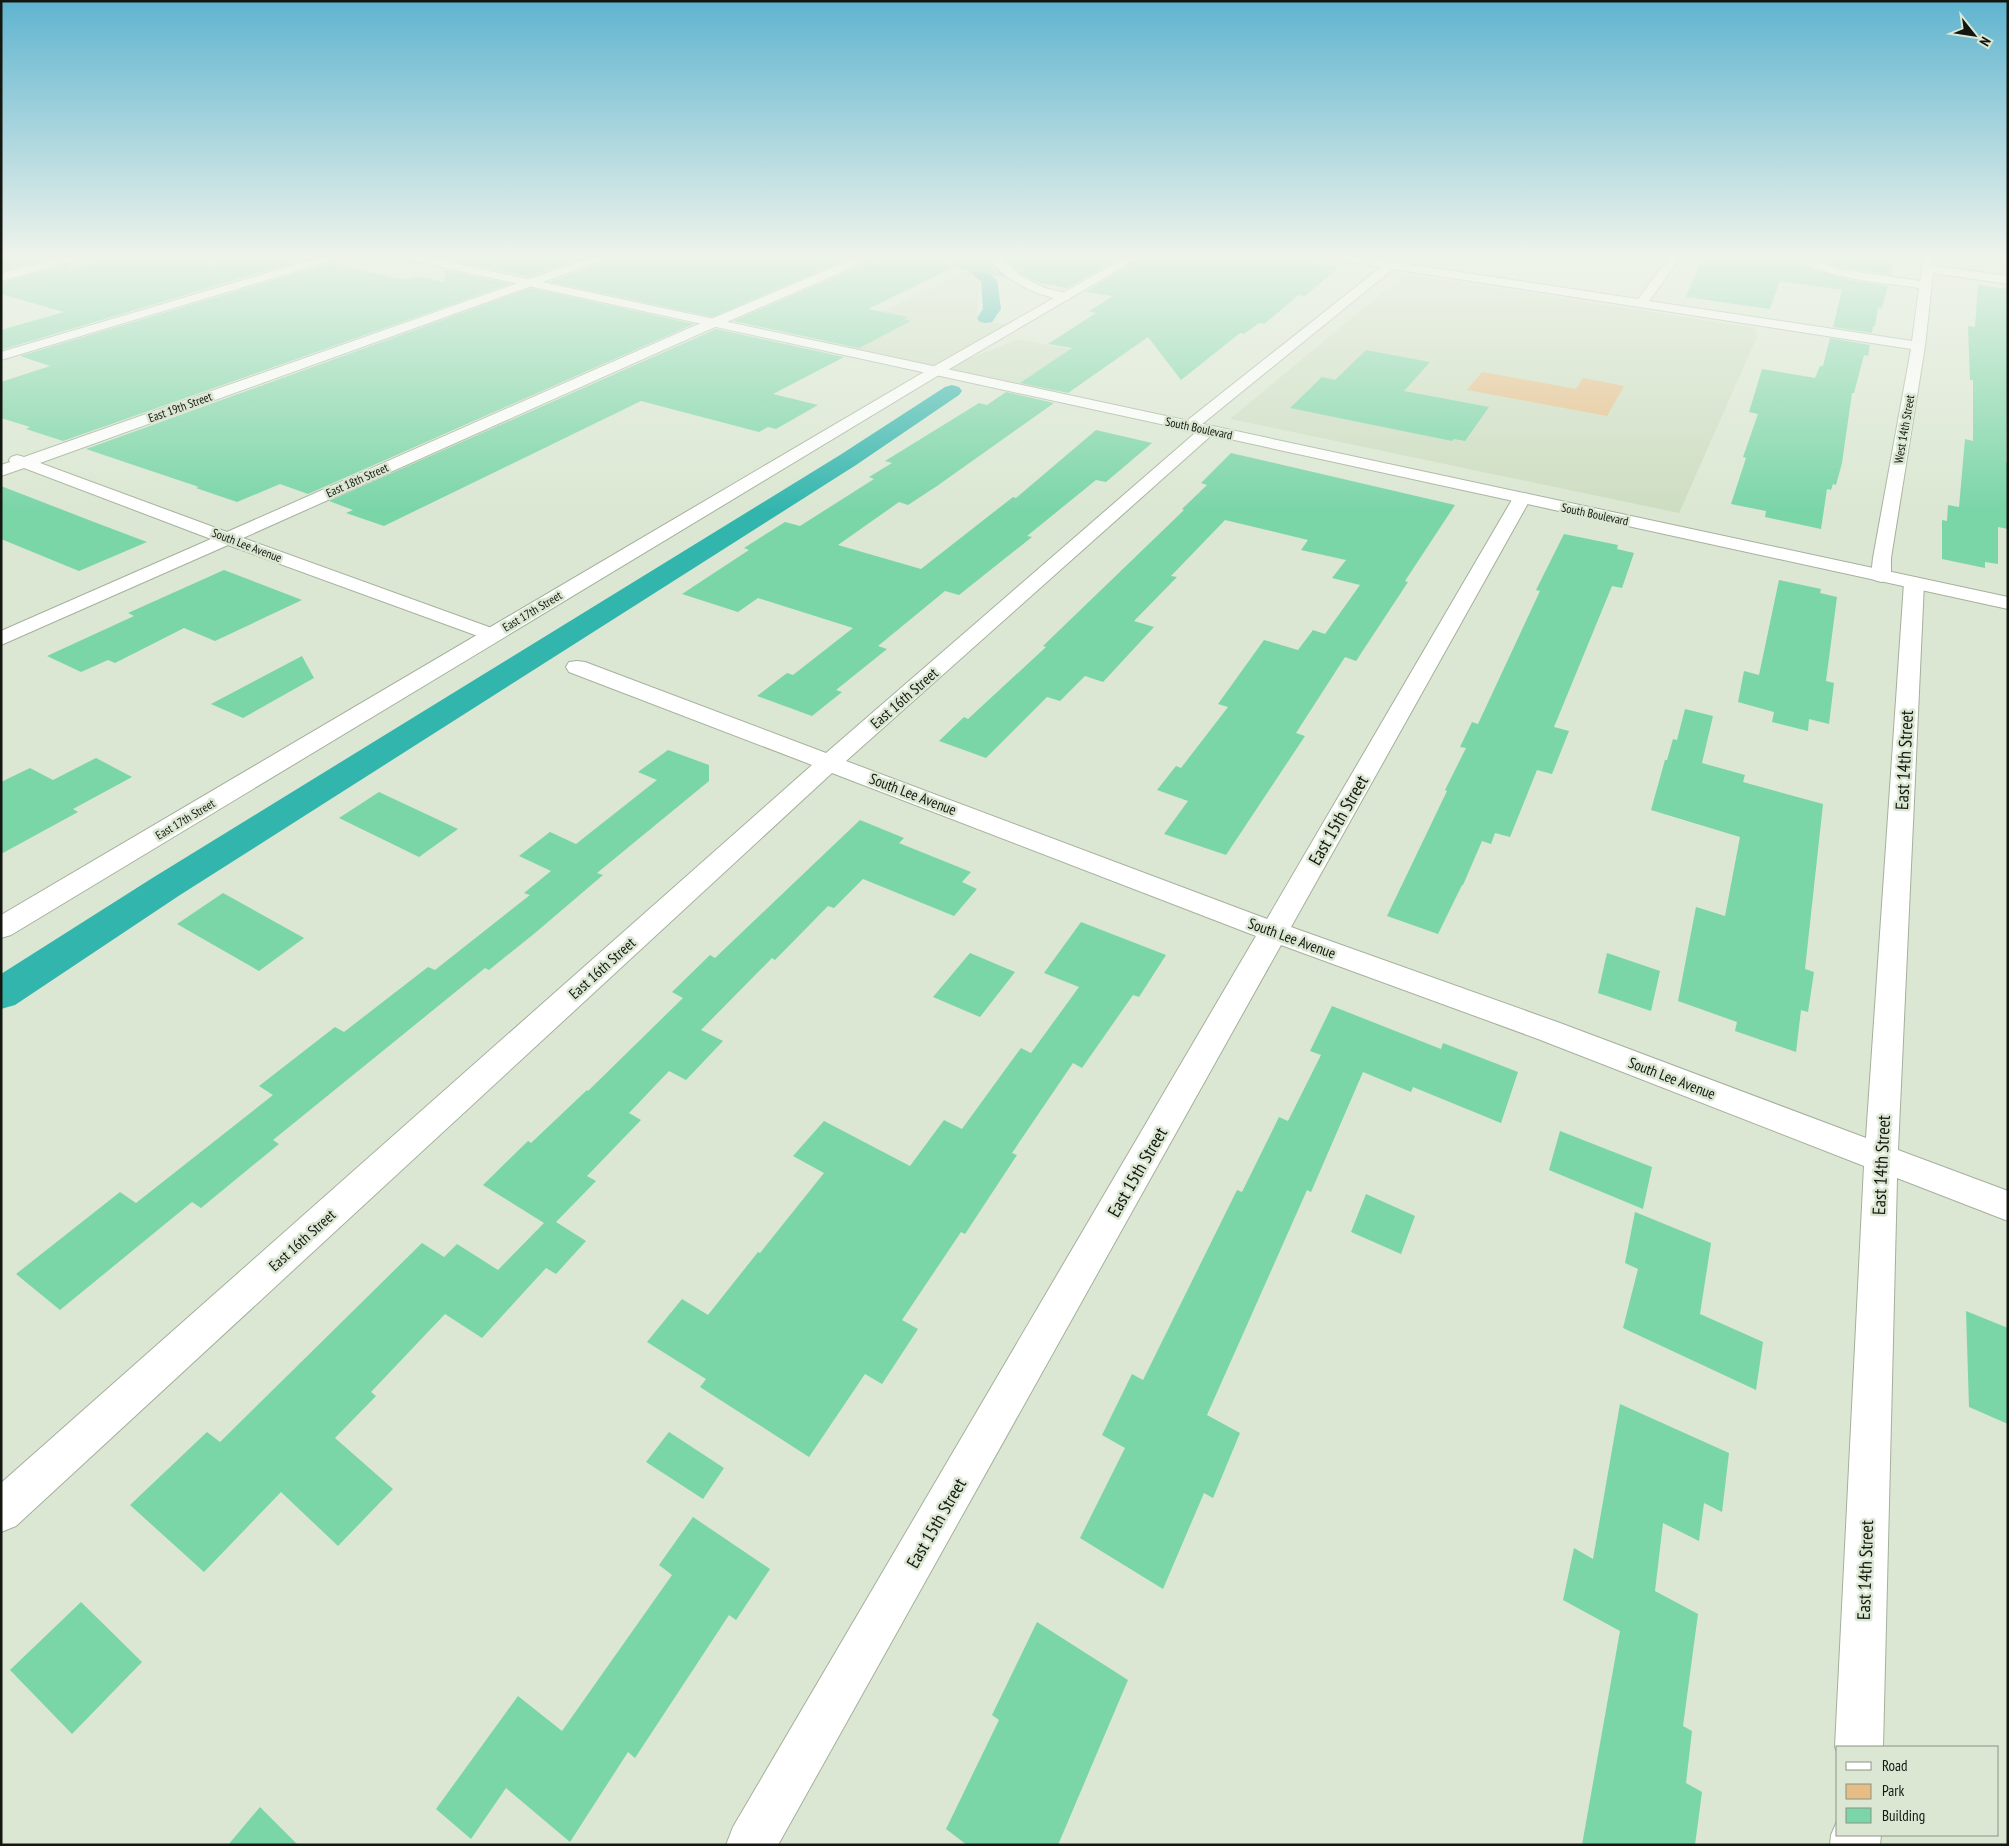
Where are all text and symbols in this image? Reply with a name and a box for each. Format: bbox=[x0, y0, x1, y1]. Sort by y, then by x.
north arrow bbox=[1949, 10, 1999, 60]
text: N bbox=[1976, 34, 1995, 49]
street label: East 19th Street bbox=[146, 388, 215, 425]
street label: West 14th Street bbox=[1891, 393, 1918, 464]
street label: South Boulevard bbox=[1164, 414, 1234, 442]
street label: East 18th Street bbox=[324, 459, 391, 500]
street label: South Boulevard bbox=[1560, 500, 1630, 528]
street label: South Lee Avenue bbox=[210, 525, 284, 565]
street label: East 17th Street bbox=[500, 587, 565, 635]
street label: East 16th Street bbox=[866, 664, 942, 732]
street label: East 14th Street bbox=[1890, 709, 1918, 810]
street label: South Lee Avenue bbox=[867, 769, 959, 819]
street label: East 15th Street bbox=[1303, 771, 1373, 869]
street label: East 17th Street bbox=[153, 795, 218, 843]
street label: South Lee Avenue bbox=[1246, 913, 1338, 963]
street label: East 16th Street bbox=[565, 933, 639, 1003]
street label: South Lee Avenue bbox=[1626, 1053, 1718, 1103]
street label: East 14th Street bbox=[1867, 1114, 1895, 1215]
street label: East 15th Street bbox=[1102, 1123, 1172, 1221]
street label: East 16th Street bbox=[265, 1205, 339, 1275]
street label: East 15th Street bbox=[901, 1474, 971, 1572]
street label: East 14th Street bbox=[1852, 1520, 1878, 1620]
legend bbox=[1836, 1746, 1999, 1836]
text: Road bbox=[1882, 1756, 1908, 1775]
text: Park bbox=[1882, 1781, 1904, 1800]
text: Building bbox=[1882, 1806, 1925, 1825]

